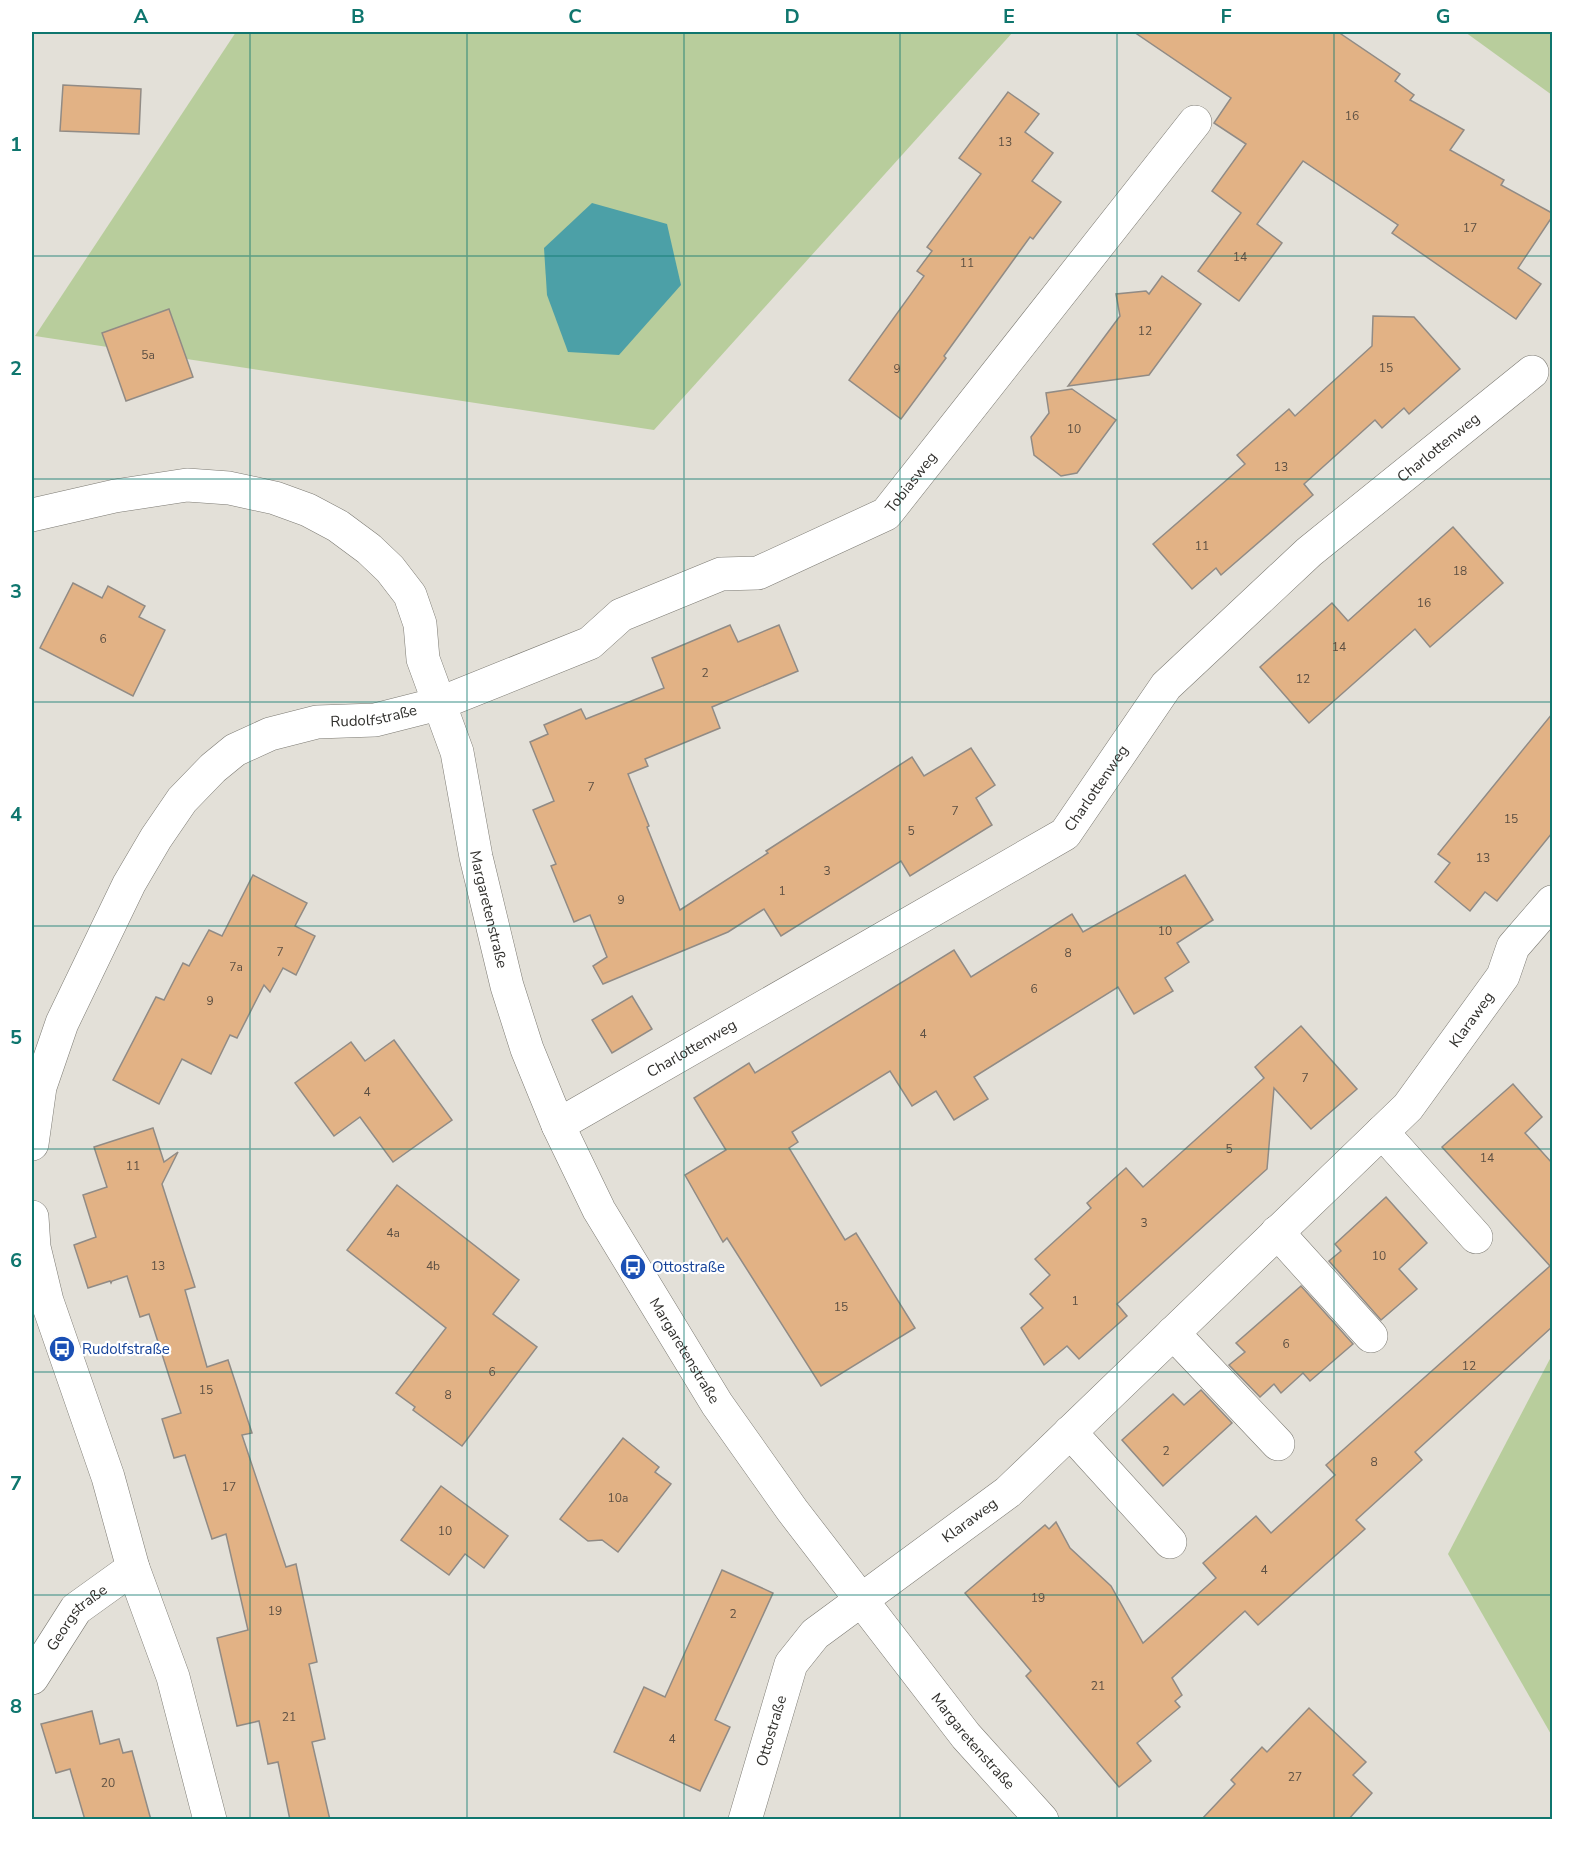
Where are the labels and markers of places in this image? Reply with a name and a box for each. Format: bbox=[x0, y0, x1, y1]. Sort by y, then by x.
bus stop icon: Ottostraße bbox=[618, 1252, 648, 1282]
place label: Ottostraße bbox=[652, 1257, 725, 1277]
bus stop icon: Rudolfstraße bbox=[47, 1334, 77, 1364]
place label: Rudolfstraße bbox=[82, 1339, 170, 1359]

